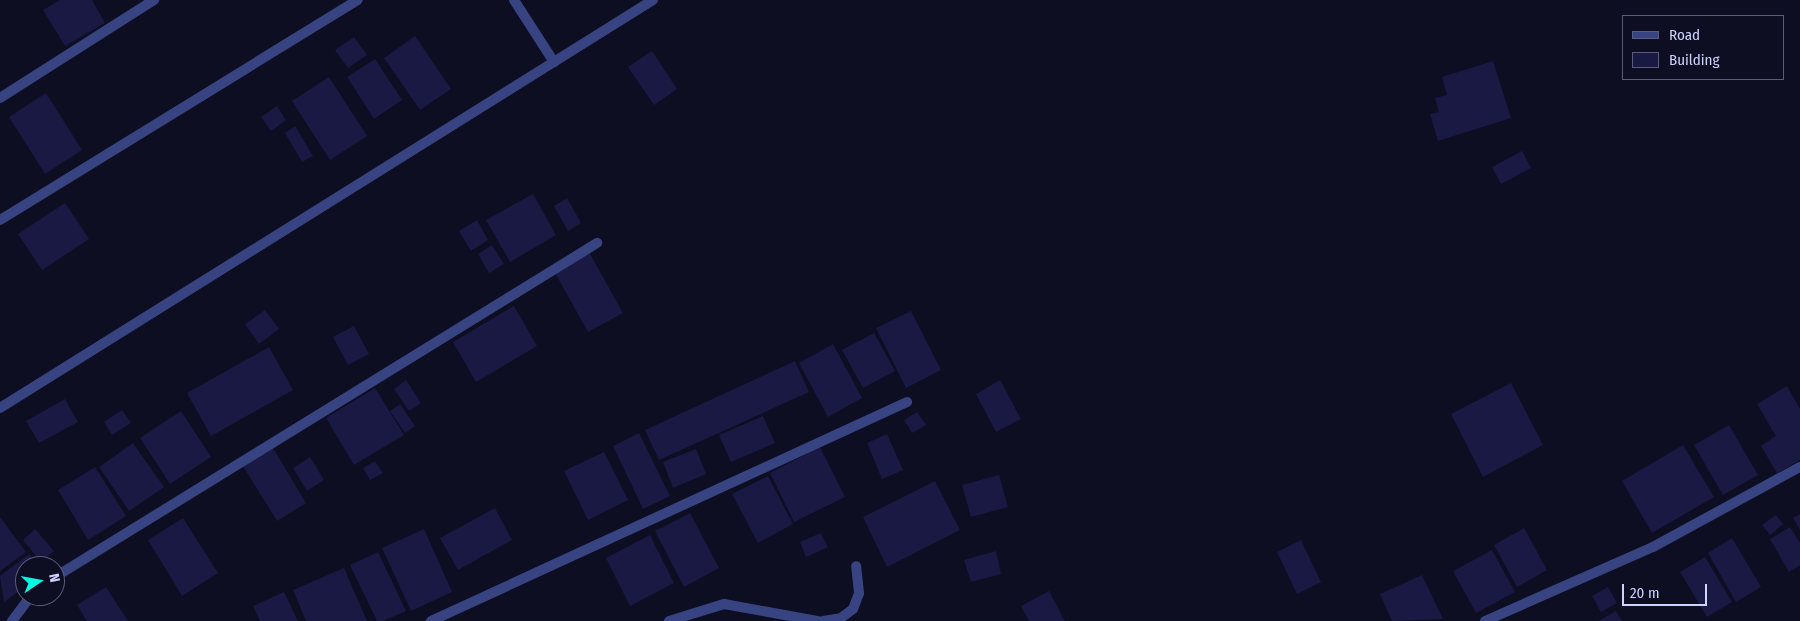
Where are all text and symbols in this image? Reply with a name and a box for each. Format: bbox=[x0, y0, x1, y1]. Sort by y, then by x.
legend bbox=[1622, 15, 1785, 80]
text: Road bbox=[1669, 26, 1700, 44]
text: Building bbox=[1669, 51, 1720, 69]
north arrow bbox=[15, 556, 65, 606]
text: N bbox=[45, 572, 63, 584]
scale bar bbox=[1625, 574, 1710, 606]
text: 20 m bbox=[1630, 584, 1660, 602]

